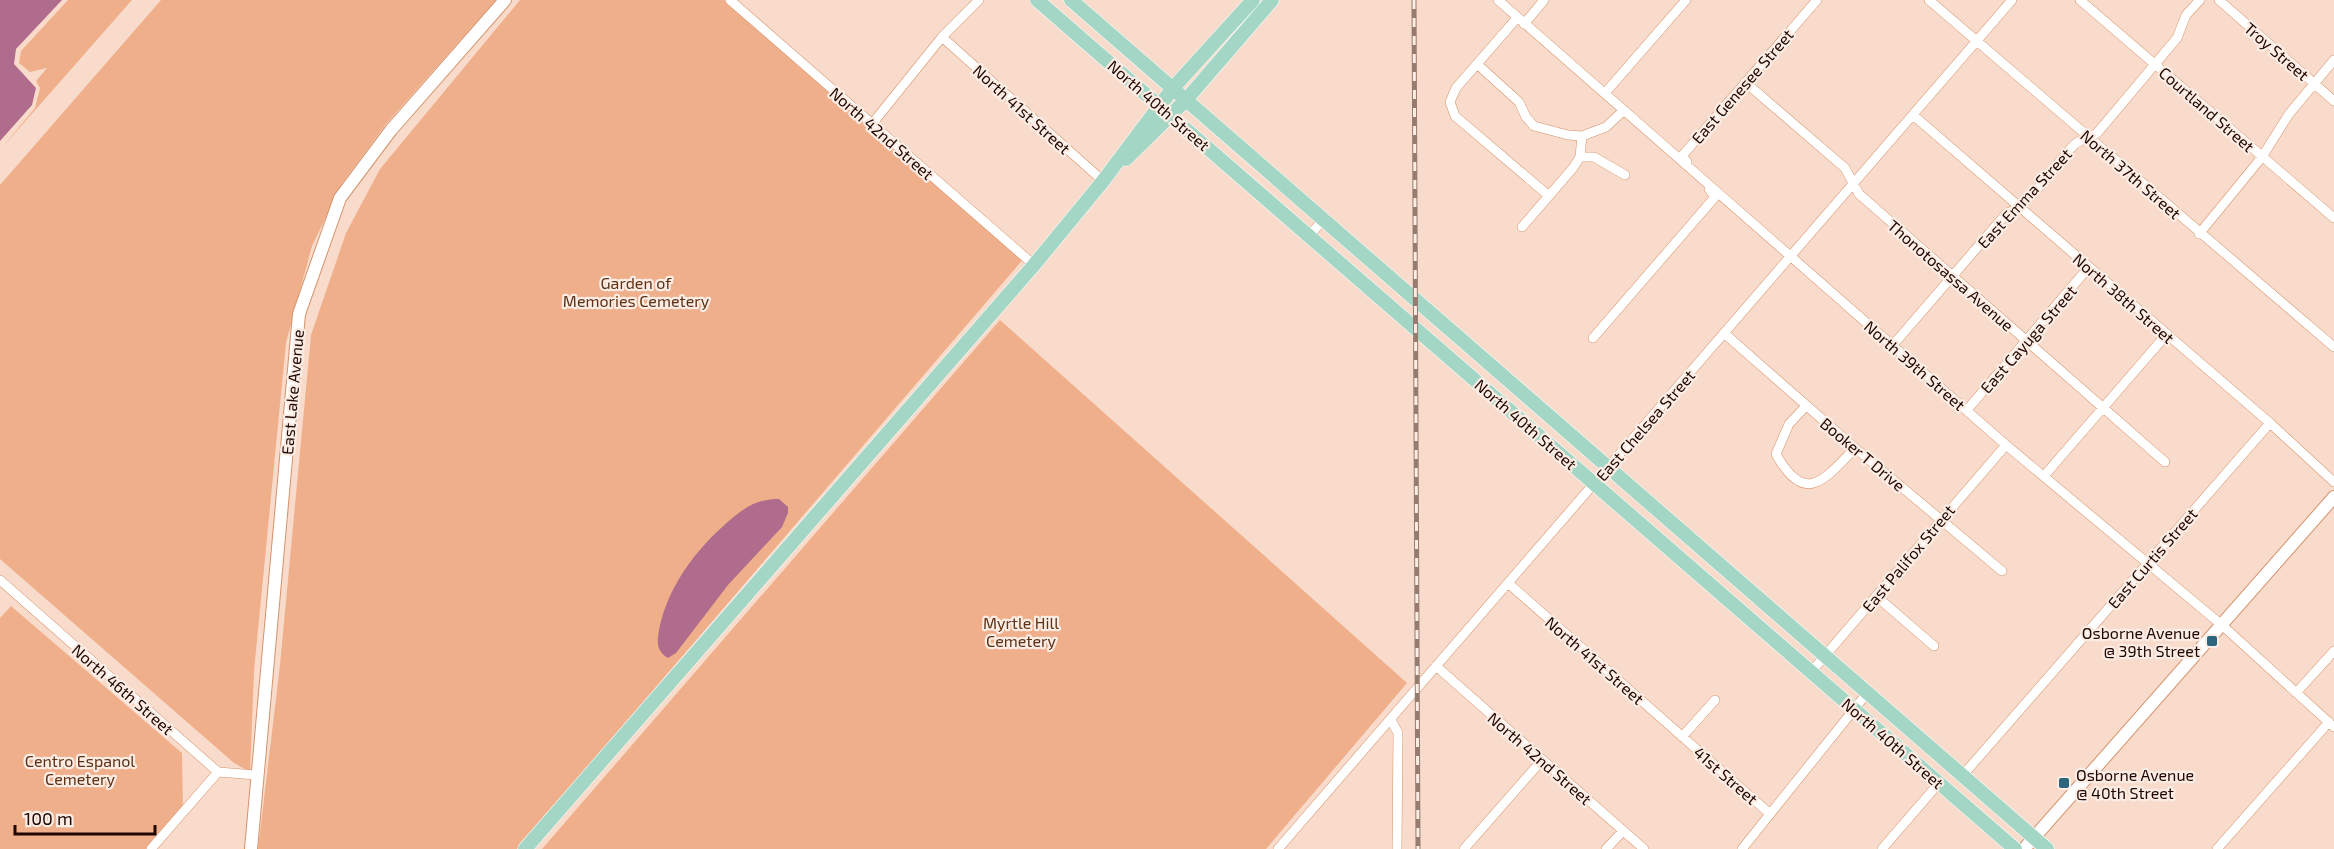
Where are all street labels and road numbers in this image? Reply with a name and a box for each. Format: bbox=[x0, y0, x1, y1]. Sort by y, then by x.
street label: Troy Street bbox=[2241, 18, 2313, 84]
street label: East Genesee Street bbox=[1687, 25, 1797, 147]
street label: North 40th Street bbox=[1104, 56, 1214, 154]
street label: North 41st Street bbox=[969, 60, 1075, 158]
street label: Courtland Street bbox=[2156, 63, 2258, 155]
street label: North 42nd Street bbox=[826, 83, 938, 183]
street label: North 37th Street bbox=[2077, 125, 2185, 223]
street label: East Emma Street bbox=[1973, 144, 2075, 252]
street label: Thonotosassa Avenue bbox=[1884, 215, 2018, 335]
street label: North 38th Street bbox=[2070, 249, 2178, 347]
street label: East Cayuga Street bbox=[1976, 281, 2080, 397]
street label: North 39th Street bbox=[1861, 316, 1969, 414]
street label: East Lake Avenue bbox=[277, 328, 307, 456]
street label: East Chelsea Street bbox=[1592, 366, 1698, 484]
street label: North 40th Street bbox=[1471, 375, 1581, 473]
street label: Booker T Drive bbox=[1817, 413, 1909, 495]
street label: East Palifox Street bbox=[1858, 501, 1958, 615]
street label: East Curtis Street bbox=[2103, 504, 2201, 612]
street label: North 41st Street bbox=[1542, 612, 1648, 708]
street label: North 46th Street bbox=[68, 640, 178, 738]
street label: North 40th Street bbox=[1838, 694, 1948, 792]
street label: North 42nd Street bbox=[1484, 708, 1596, 808]
street label: 41st Street bbox=[1690, 742, 1762, 808]

